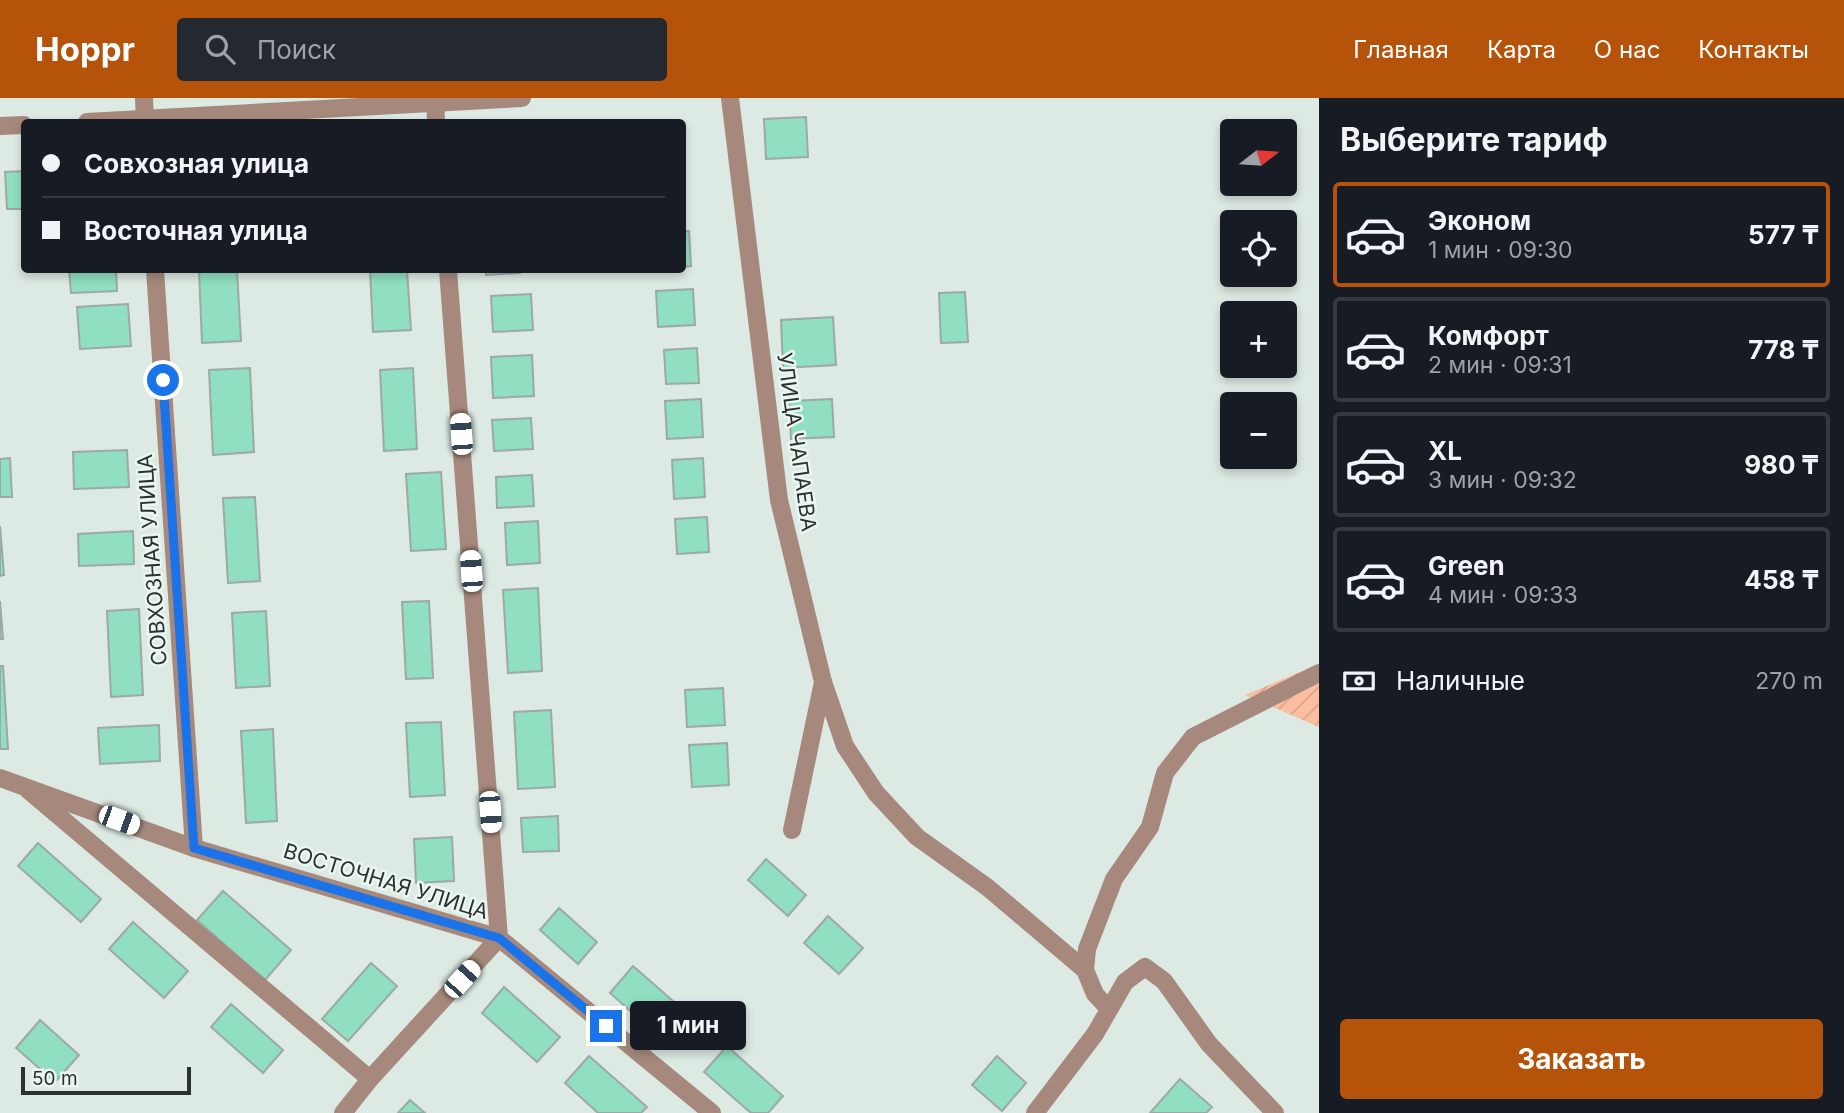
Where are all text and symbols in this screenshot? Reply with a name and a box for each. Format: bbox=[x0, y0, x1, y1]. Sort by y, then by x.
search box bbox=[177, 18, 667, 81]
text: Hoppr bbox=[35, 29, 135, 69]
icon: search bbox=[201, 30, 239, 68]
text: Поиск bbox=[257, 34, 336, 65]
text: Главная bbox=[1353, 35, 1449, 64]
text: Карта bbox=[1487, 35, 1556, 64]
text: О нас bbox=[1594, 35, 1660, 64]
text: Контакты bbox=[1698, 35, 1809, 64]
north arrow bbox=[1220, 119, 1297, 196]
map controls bbox=[1220, 119, 1297, 469]
text: Выберите тариф bbox=[1340, 120, 1608, 159]
text: Совхозная улица bbox=[84, 148, 309, 179]
icon: car bbox=[1344, 203, 1407, 266]
text: Эконом bbox=[1428, 205, 1531, 236]
button: locate bbox=[1220, 210, 1297, 287]
text: Восточная улица bbox=[84, 215, 308, 246]
text: 577 ₸ bbox=[1748, 219, 1819, 250]
text: 1 мин · 09:30 bbox=[1428, 236, 1572, 264]
button: + bbox=[1220, 301, 1297, 378]
icon: car bbox=[1344, 318, 1407, 381]
text: Комфорт bbox=[1428, 320, 1549, 351]
text: 778 ₸ bbox=[1748, 334, 1819, 365]
street label: УЛИЦА ЧАПАЕВА bbox=[772, 351, 822, 533]
text: 2 мин · 09:31 bbox=[1428, 351, 1572, 379]
route start bbox=[147, 364, 179, 396]
button: − bbox=[1220, 392, 1297, 469]
car bbox=[450, 412, 473, 456]
icon: car bbox=[1344, 433, 1407, 496]
text: XL bbox=[1428, 435, 1462, 466]
text: 980 ₸ bbox=[1744, 449, 1819, 480]
street label: СОВХОЗНАЯ УЛИЦА bbox=[132, 454, 172, 666]
text: 3 мин · 09:32 bbox=[1428, 466, 1577, 494]
icon: car bbox=[1344, 548, 1407, 611]
car bbox=[460, 549, 483, 593]
text: Green bbox=[1428, 550, 1505, 581]
text: 458 ₸ bbox=[1744, 564, 1819, 595]
text: 4 мин · 09:33 bbox=[1428, 581, 1578, 609]
icon: cash bbox=[1340, 662, 1378, 700]
text: Наличные bbox=[1396, 665, 1525, 696]
text: 270 m bbox=[1755, 667, 1823, 695]
car bbox=[479, 790, 502, 834]
car bbox=[96, 803, 143, 837]
street label: ВОСТОЧНАЯ УЛИЦА bbox=[281, 838, 491, 924]
car bbox=[441, 956, 484, 1002]
callout: 1 мин bbox=[630, 1002, 746, 1051]
route end bbox=[590, 1010, 622, 1042]
text: 1 мин bbox=[657, 1011, 719, 1039]
button: Заказать bbox=[1340, 1019, 1823, 1099]
scale bar bbox=[21, 1064, 191, 1096]
text: 50 m bbox=[32, 1067, 78, 1090]

